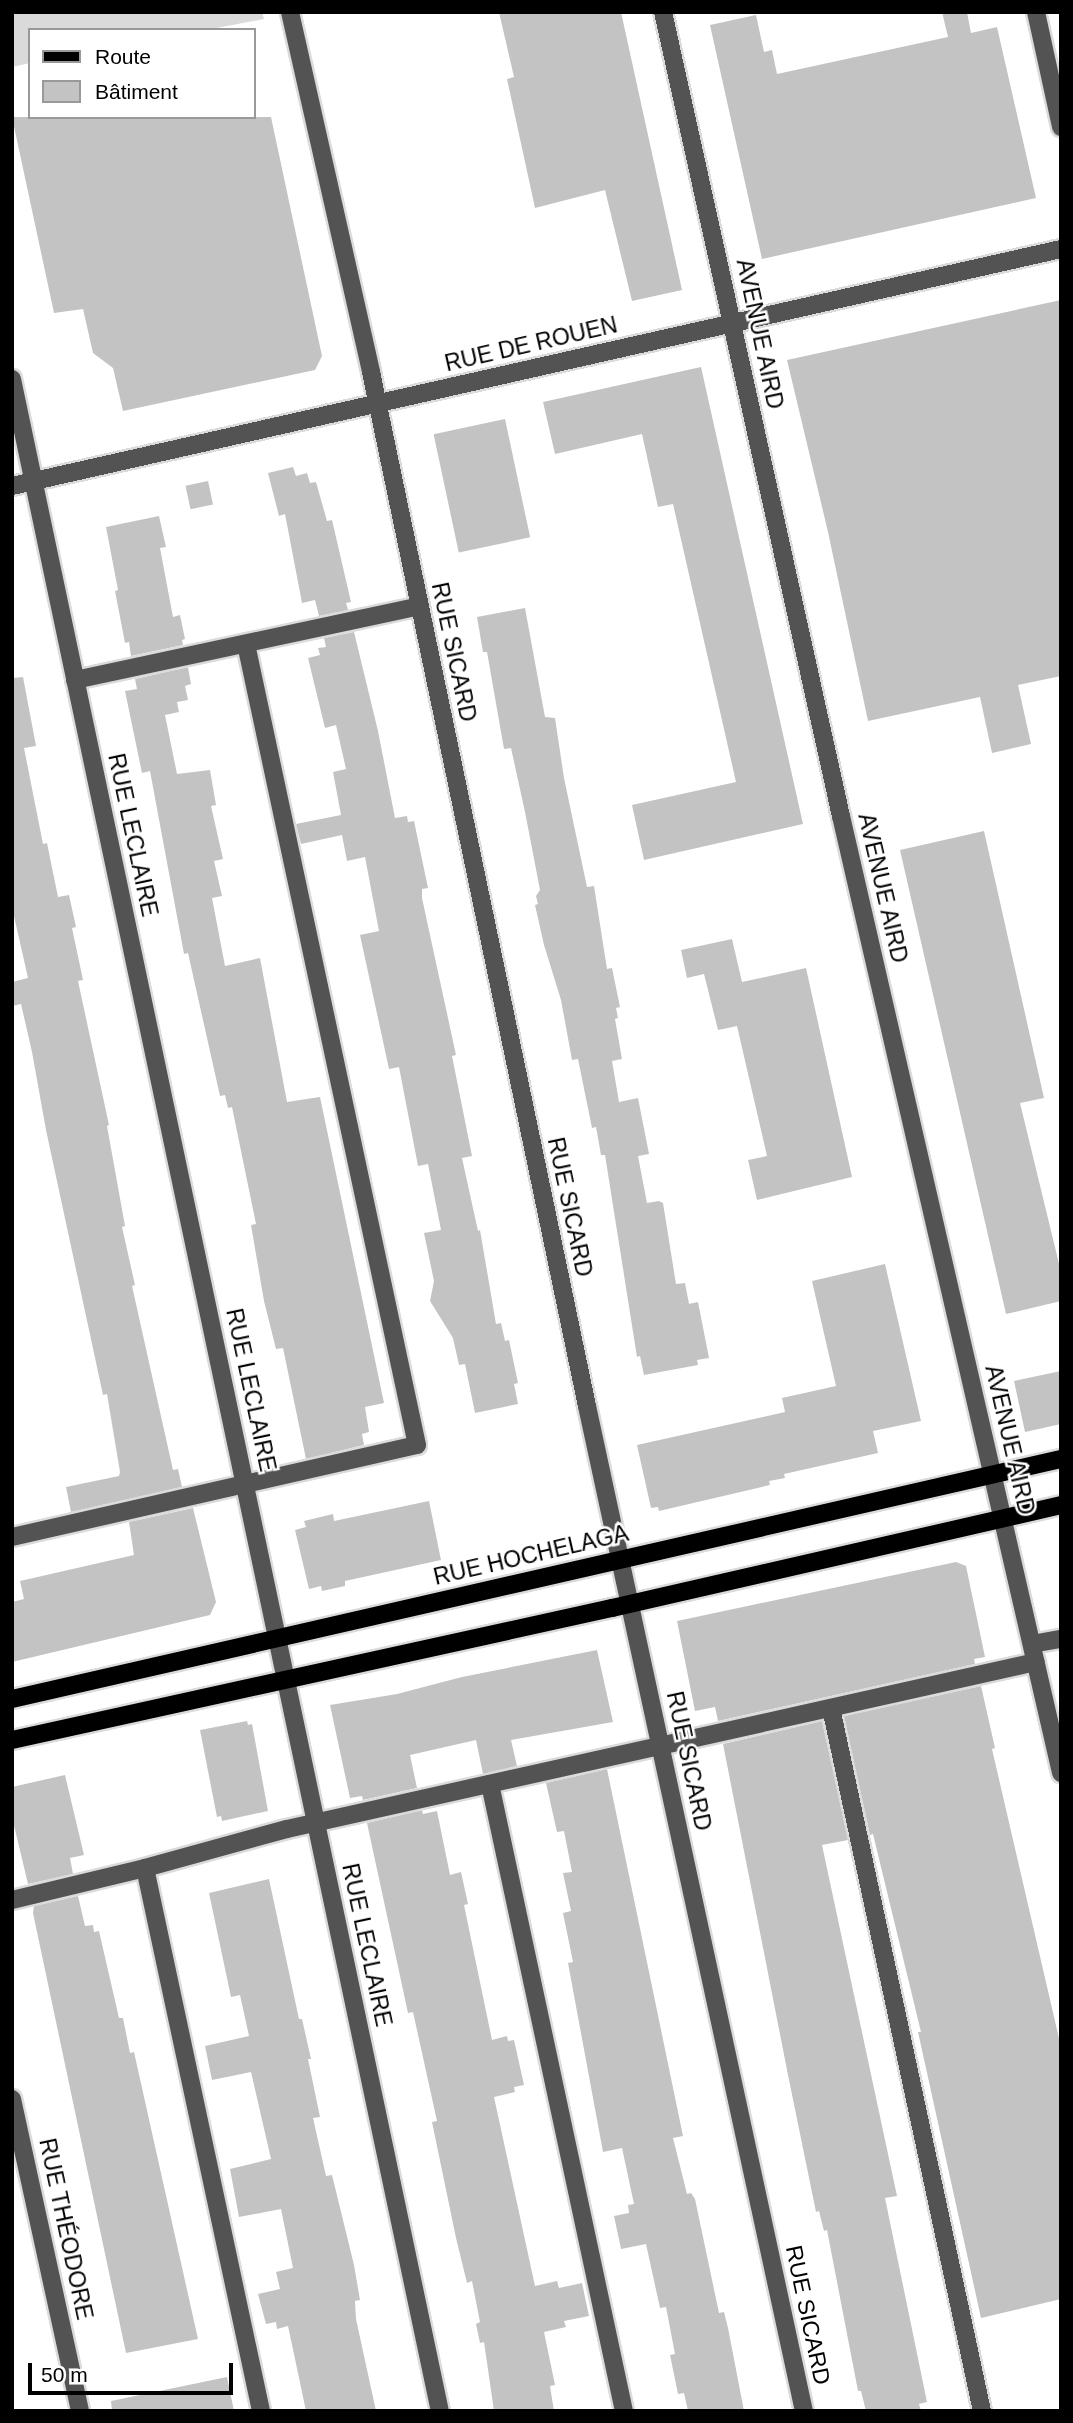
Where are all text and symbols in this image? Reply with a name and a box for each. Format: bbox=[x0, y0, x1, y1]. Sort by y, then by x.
legend bbox=[28, 28, 256, 119]
text: Route bbox=[95, 45, 151, 68]
text: Bâtiment bbox=[95, 80, 178, 103]
street label: AVENUE AIRD bbox=[730, 256, 790, 412]
street label: RUE DE ROUEN bbox=[442, 311, 620, 377]
street label: RUE SICARD bbox=[426, 580, 482, 724]
street label: RUE LECLAIRE bbox=[102, 751, 164, 919]
street label: AVENUE AIRD bbox=[852, 810, 914, 966]
street label: RUE SICARD bbox=[542, 1135, 598, 1279]
street label: RUE LECLAIRE bbox=[220, 1306, 282, 1474]
street label: AVENUE AIRD bbox=[979, 1362, 1041, 1518]
street label: RUE HOCHELAGA bbox=[431, 1519, 631, 1591]
street label: RUE SICARD bbox=[661, 1689, 717, 1833]
street label: RUE LECLAIRE bbox=[336, 1861, 398, 2029]
street label: RUE THÉODORE bbox=[33, 2136, 99, 2322]
street label: RUE SICARD bbox=[780, 2243, 836, 2387]
scale bar bbox=[32, 2350, 236, 2394]
text: 50 m bbox=[41, 2363, 88, 2386]

